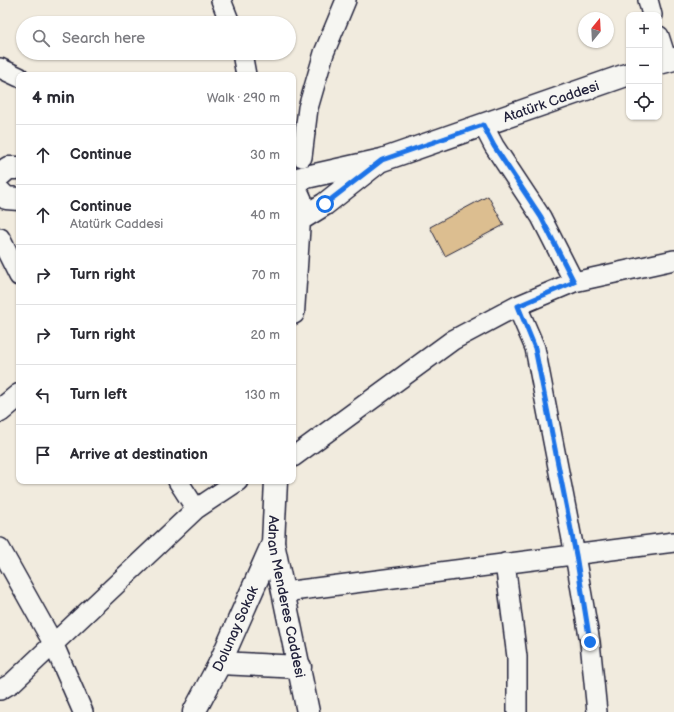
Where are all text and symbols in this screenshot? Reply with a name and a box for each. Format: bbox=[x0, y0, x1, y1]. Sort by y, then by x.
north arrow bbox=[578, 12, 614, 48]
map controls bbox=[626, 12, 662, 120]
button: + bbox=[626, 12, 662, 48]
search box bbox=[16, 16, 296, 60]
icon: search bbox=[30, 27, 52, 49]
text: Search here bbox=[62, 29, 145, 48]
button: − bbox=[626, 48, 662, 84]
street label: Atatürk Caddesi bbox=[501, 77, 601, 126]
button: locate bbox=[626, 84, 662, 120]
text: 4 min bbox=[32, 88, 75, 108]
text: Walk · 290 m bbox=[207, 90, 280, 106]
icon: ahead bbox=[32, 144, 54, 166]
text: Continue bbox=[70, 145, 132, 164]
text: 30 m bbox=[250, 147, 280, 163]
route start bbox=[316, 195, 334, 213]
text: Continue bbox=[70, 197, 132, 216]
icon: ahead bbox=[32, 204, 54, 226]
text: 40 m bbox=[250, 207, 280, 223]
text: Atatürk Caddesi bbox=[70, 216, 163, 232]
icon: right bbox=[32, 264, 54, 286]
text: Turn right bbox=[70, 265, 135, 284]
text: 70 m bbox=[252, 267, 280, 283]
icon: right bbox=[32, 324, 54, 346]
text: Turn right bbox=[70, 325, 135, 344]
text: 20 m bbox=[250, 327, 280, 343]
icon: left bbox=[32, 384, 54, 406]
text: Turn left bbox=[70, 385, 127, 404]
text: 130 m bbox=[245, 387, 280, 403]
icon: arrive bbox=[32, 444, 54, 466]
text: Arrive at destination bbox=[70, 445, 208, 464]
street label: Adnan Menderes Caddesi bbox=[264, 515, 309, 679]
street label: Dolunay Sokak bbox=[209, 583, 262, 675]
route end bbox=[581, 633, 599, 651]

